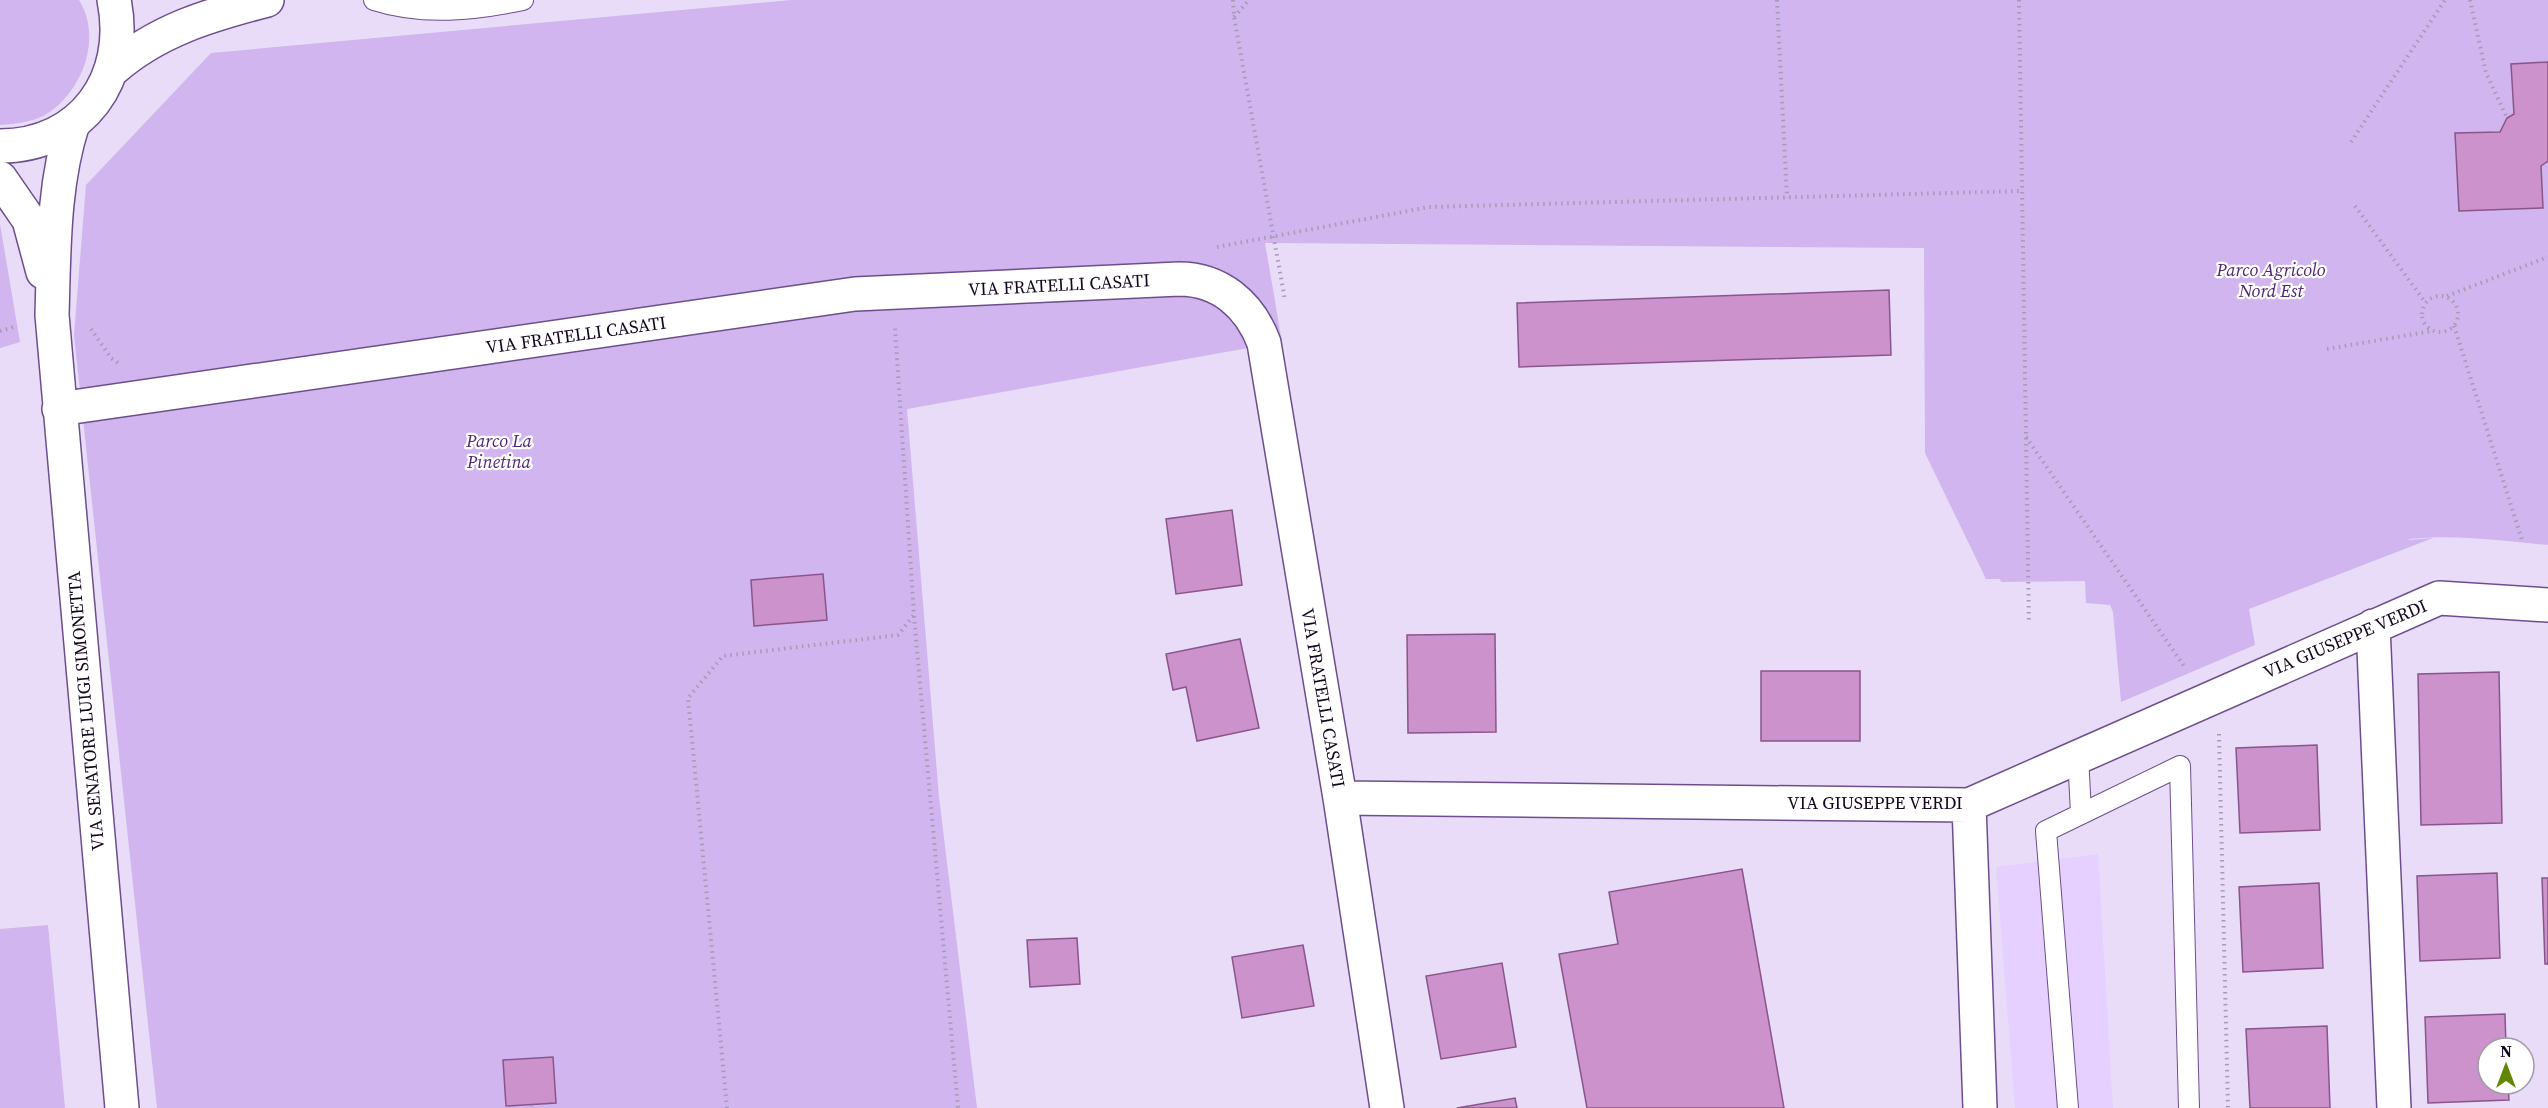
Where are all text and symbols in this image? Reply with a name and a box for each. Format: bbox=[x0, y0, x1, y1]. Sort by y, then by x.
park label: Parco Agricolo Nord Est bbox=[2215, 257, 2326, 303]
street label: VIA FRATELLI CASATI bbox=[967, 267, 1150, 302]
street label: VIA FRATELLI CASATI bbox=[484, 309, 668, 360]
park label: Parco La Pinetina bbox=[465, 428, 532, 474]
street label: VIA SENATORE LUIGI SIMONETTA bbox=[61, 570, 110, 852]
street label: VIA GIUSEPPE VERDI bbox=[2259, 593, 2430, 684]
street label: VIA FRATELLI CASATI bbox=[1295, 606, 1352, 790]
street label: VIA GIUSEPPE VERDI bbox=[1787, 790, 1963, 815]
north arrow bbox=[2476, 1036, 2536, 1096]
text: N bbox=[2500, 1040, 2512, 1062]

